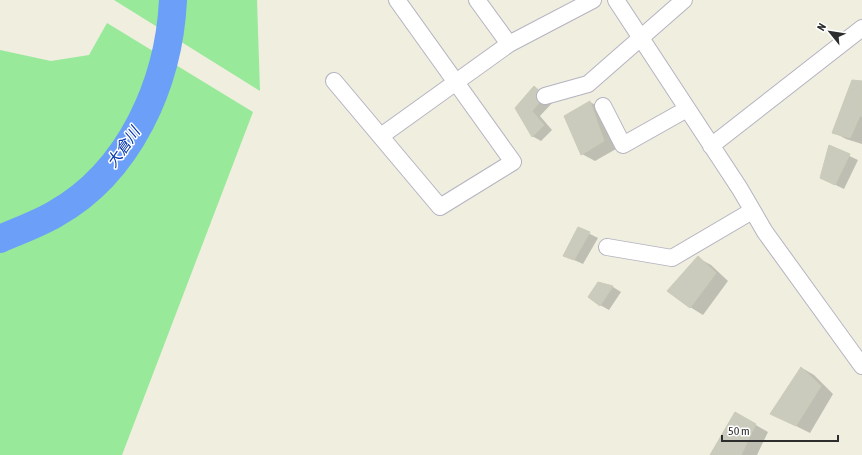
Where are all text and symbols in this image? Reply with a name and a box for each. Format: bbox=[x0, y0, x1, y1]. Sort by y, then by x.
north arrow bbox=[810, 12, 850, 52]
text: N bbox=[815, 21, 828, 33]
water label: 大倉川 bbox=[103, 122, 144, 170]
scale bar bbox=[722, 417, 838, 443]
text: 50 m bbox=[728, 424, 750, 438]

